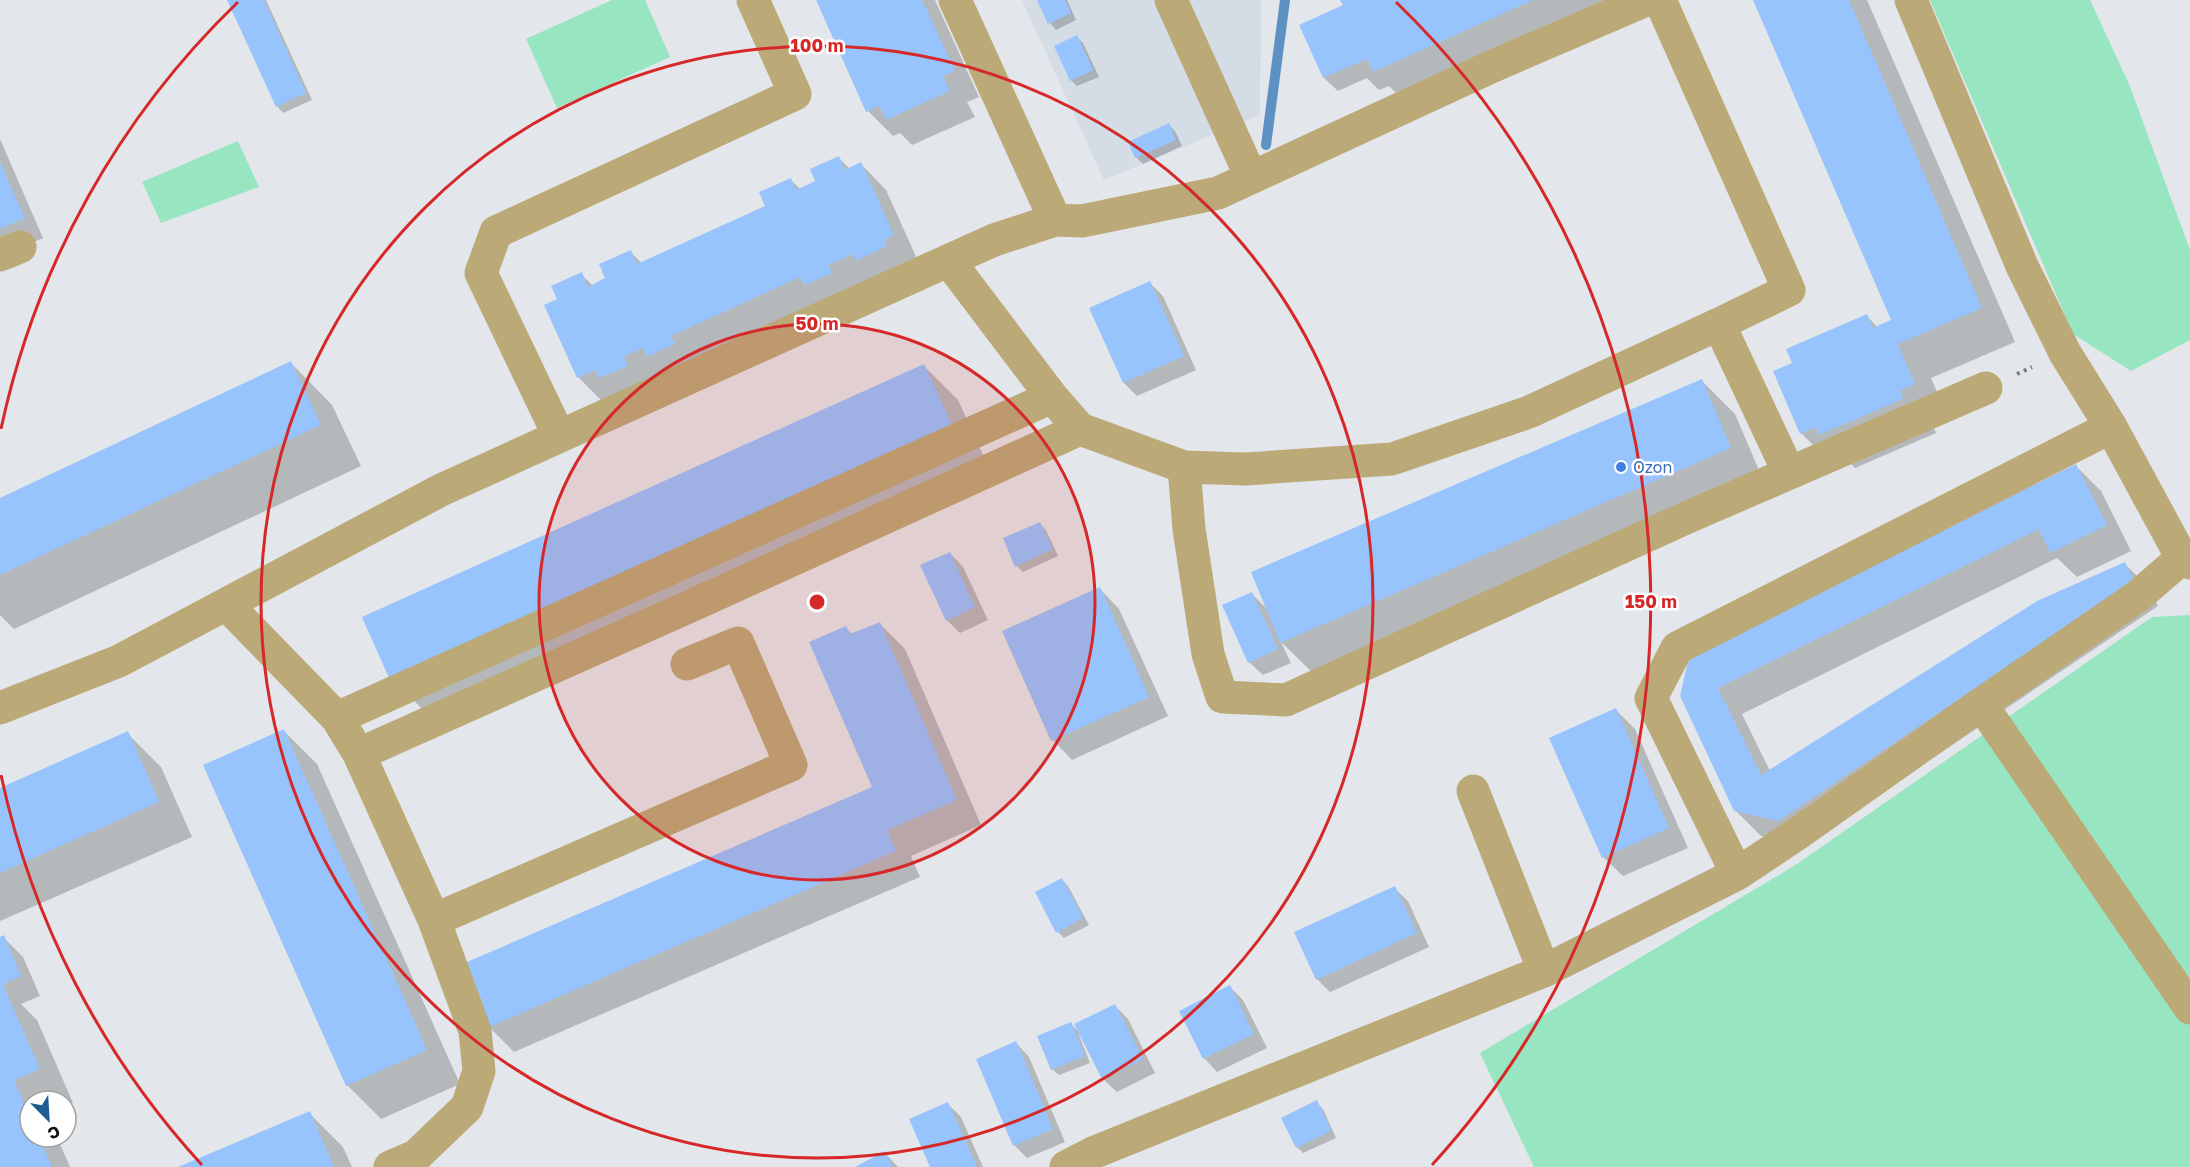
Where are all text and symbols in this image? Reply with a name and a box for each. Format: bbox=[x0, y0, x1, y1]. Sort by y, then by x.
text: 100 m bbox=[791, 34, 843, 56]
text: 50 m bbox=[796, 312, 838, 334]
place label: Ozon bbox=[1633, 457, 1672, 477]
marker: Ozon bbox=[1614, 460, 1628, 474]
text: 150 m bbox=[1625, 590, 1677, 612]
centre of rings bbox=[807, 592, 827, 612]
north arrow bbox=[18, 1089, 78, 1149]
text: С bbox=[45, 1121, 63, 1144]

